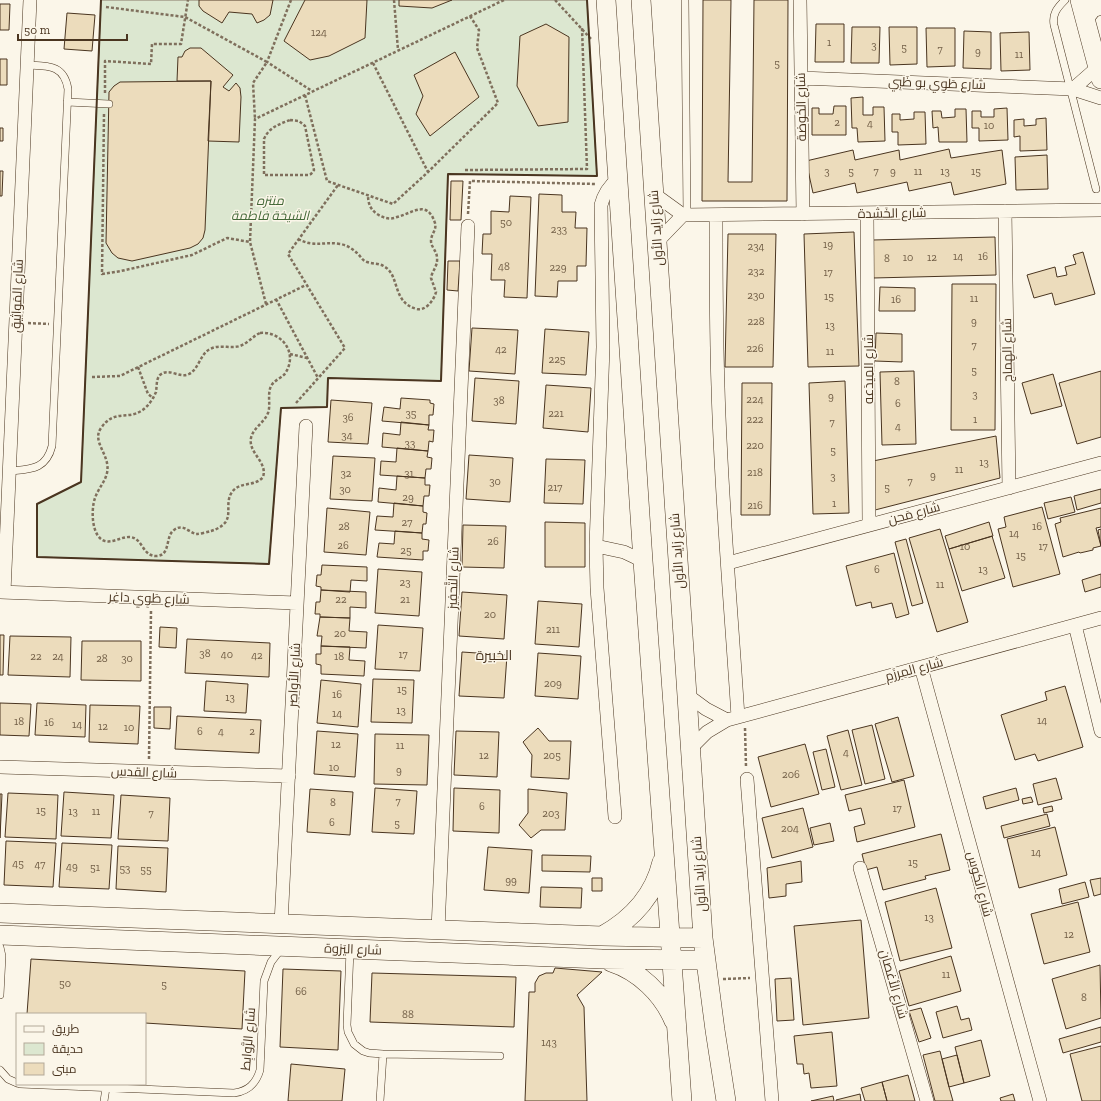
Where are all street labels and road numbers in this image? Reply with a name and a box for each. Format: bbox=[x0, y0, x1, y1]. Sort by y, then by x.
street label: شارع الخَوضة bbox=[793, 72, 810, 141]
street label: شارع طَوِي بو ظَبِي bbox=[888, 74, 986, 95]
street label: شارع زايد الأول bbox=[646, 189, 667, 266]
street label: شارع الخَشدة bbox=[857, 205, 927, 222]
street label: شارع المَواثِيق bbox=[8, 259, 27, 333]
street label: شارع الهِماج bbox=[999, 318, 1017, 382]
street label: شارع المِيدَعه bbox=[861, 334, 877, 404]
street label: شارع مَحن bbox=[886, 499, 942, 528]
street label: شارع زايد الأول bbox=[667, 512, 688, 589]
street label: شارع التَّحفِيز bbox=[444, 546, 463, 611]
street label: شارع طَوِي داغِر bbox=[107, 589, 190, 610]
street label: شارع الأواصِر bbox=[285, 642, 304, 709]
street label: شارع المِرزَم bbox=[883, 654, 945, 686]
street label: شارع القدس bbox=[111, 763, 177, 782]
street label: شارع زايد الأول bbox=[689, 835, 710, 912]
street label: شارع الكوس bbox=[963, 850, 996, 919]
street label: شارع اليَزوة bbox=[324, 940, 382, 959]
street label: شارع الأغصان bbox=[876, 948, 911, 1021]
street label: شارع الرَّوابِط bbox=[238, 1007, 259, 1071]

